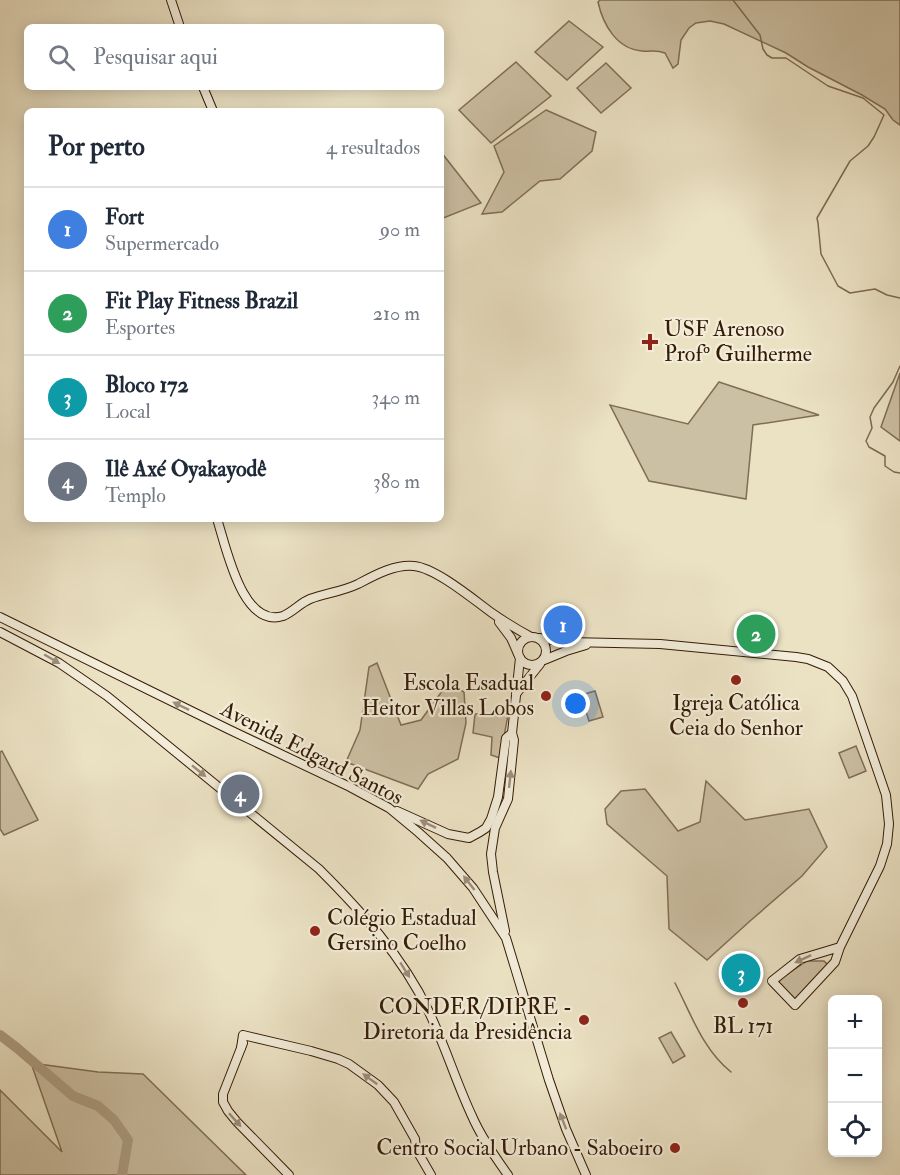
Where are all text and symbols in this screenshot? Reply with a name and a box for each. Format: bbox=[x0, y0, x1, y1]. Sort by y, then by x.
search box bbox=[24, 24, 444, 90]
icon: search bbox=[45, 41, 78, 74]
text: Pesquisar aqui bbox=[93, 43, 218, 71]
text: Por perto bbox=[48, 131, 145, 163]
text: 4 resultados bbox=[326, 135, 420, 160]
text: Fort bbox=[105, 203, 144, 231]
text: 1 bbox=[64, 217, 71, 242]
text: 90 m bbox=[380, 217, 420, 242]
text: Supermercado bbox=[105, 231, 219, 256]
text: Fit Play Fitness Brazil bbox=[105, 287, 298, 315]
text: 2 bbox=[62, 301, 73, 326]
text: 210 m bbox=[373, 301, 420, 326]
text: Esportes bbox=[105, 315, 175, 340]
place label: USF Arenoso Profº Guilherme bbox=[664, 315, 812, 368]
marker: USF Arenoso Profº Guilherme bbox=[641, 333, 659, 351]
text: Bloco 172 bbox=[105, 371, 189, 399]
text: 3 bbox=[64, 385, 71, 410]
text: 340 m bbox=[372, 385, 420, 410]
text: Local bbox=[105, 399, 151, 424]
text: Ilê Axé Oyakayodê bbox=[105, 455, 267, 483]
text: 4 bbox=[62, 469, 73, 494]
text: 380 m bbox=[373, 469, 420, 494]
text: Templo bbox=[105, 483, 166, 508]
pin: 1 bbox=[544, 602, 582, 648]
pin: 2 bbox=[736, 612, 776, 656]
one-way arrow bbox=[44, 654, 61, 664]
place label: Escola Esadual Heitor Villas Lobos bbox=[361, 669, 534, 722]
marker: Igreja Católica Ceia do Senhor bbox=[729, 673, 743, 687]
marker: Escola Esadual Heitor Villas Lobos bbox=[539, 689, 553, 703]
your location bbox=[561, 689, 590, 718]
place label: Igreja Católica Ceia do Senhor bbox=[669, 689, 804, 742]
street label: Avenida Edgard Santos bbox=[215, 694, 408, 811]
one-way arrow bbox=[172, 701, 189, 711]
one-way arrow bbox=[191, 765, 207, 778]
one-way arrow bbox=[505, 769, 515, 788]
pin: 4 bbox=[220, 772, 260, 816]
one-way arrow bbox=[420, 820, 437, 829]
one-way arrow bbox=[464, 876, 476, 891]
place label: Colégio Estadual Gersino Coelho bbox=[327, 904, 477, 957]
marker: Colégio Estadual Gersino Coelho bbox=[308, 924, 322, 938]
pin: 3 bbox=[722, 950, 760, 996]
one-way arrow bbox=[794, 954, 812, 964]
one-way arrow bbox=[400, 962, 411, 978]
place label: CONDER/DIPRE - Diretoria da Presidência bbox=[363, 993, 573, 1046]
map controls bbox=[828, 995, 882, 1157]
button: + bbox=[828, 995, 882, 1049]
marker: BL 171 bbox=[736, 996, 750, 1010]
place label: BL 171 bbox=[713, 1012, 773, 1040]
marker: CONDER/DIPRE - Diretoria da Presidência bbox=[577, 1013, 591, 1027]
button: − bbox=[828, 1049, 882, 1103]
one-way arrow bbox=[363, 1073, 379, 1085]
button: locate bbox=[828, 1103, 882, 1157]
one-way arrow bbox=[228, 1112, 242, 1127]
one-way arrow bbox=[558, 1112, 567, 1130]
place label: Centro Social Urbano - Saboeiro bbox=[376, 1134, 663, 1162]
marker: Centro Social Urbano - Saboeiro bbox=[668, 1141, 682, 1155]

